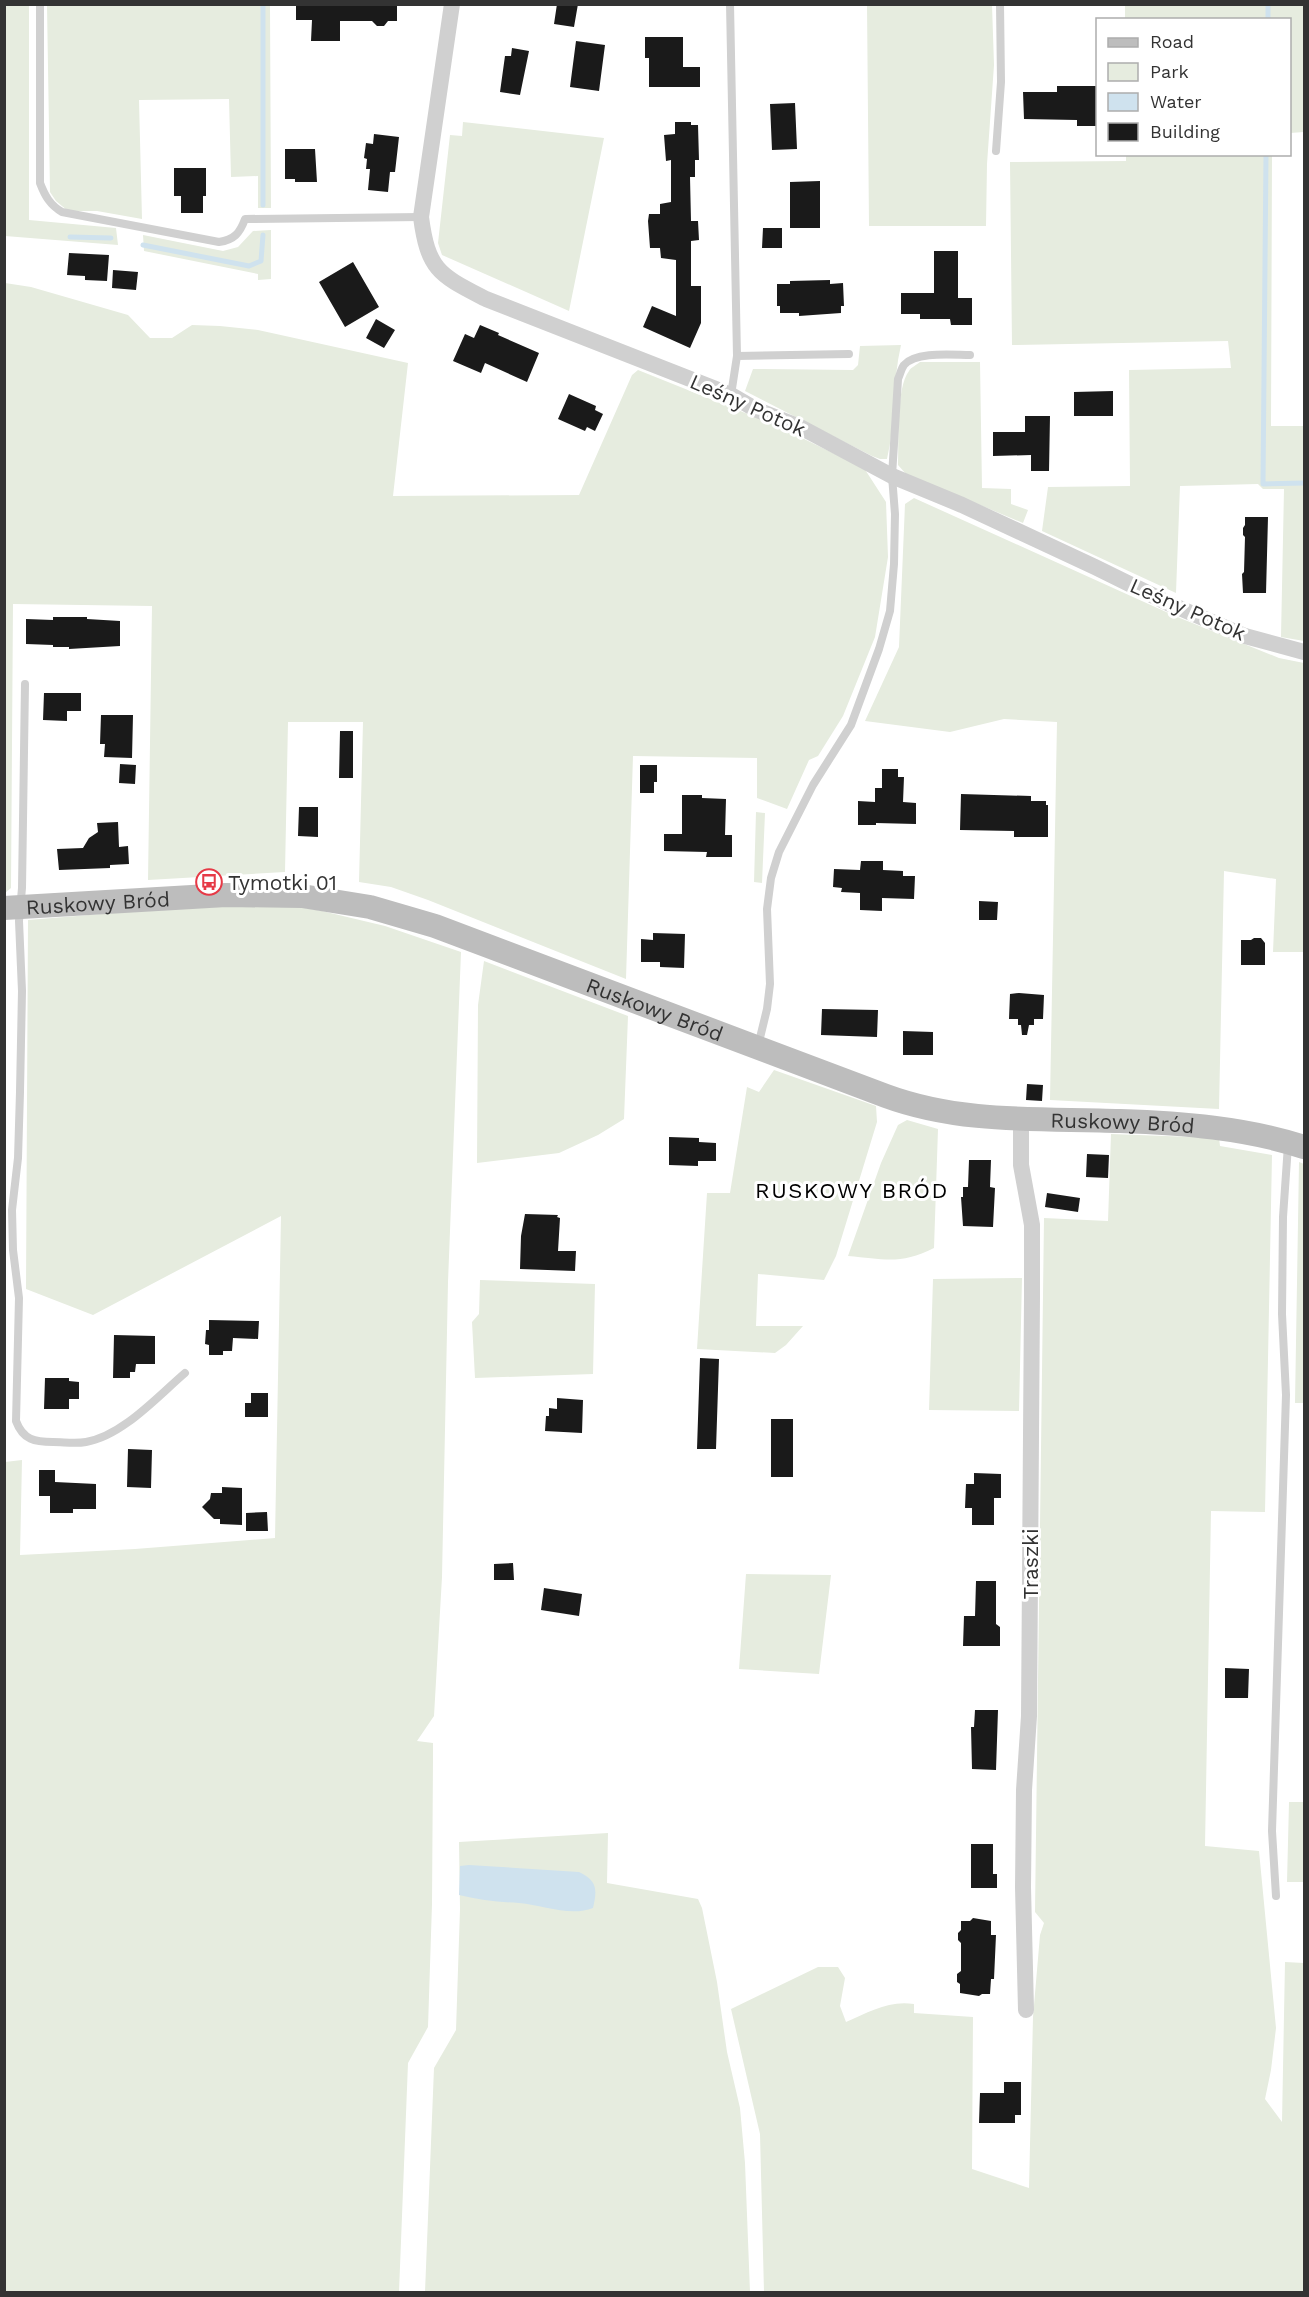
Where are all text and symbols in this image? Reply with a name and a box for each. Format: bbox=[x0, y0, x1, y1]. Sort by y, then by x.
legend bbox=[1096, 18, 1291, 156]
text: Road bbox=[1150, 31, 1194, 52]
text: Park bbox=[1150, 61, 1189, 82]
text: Water bbox=[1150, 91, 1202, 112]
text: Building bbox=[1150, 121, 1220, 142]
street label: Leśny Potok bbox=[686, 368, 810, 442]
street label: Leśny Potok bbox=[1126, 572, 1250, 646]
bus stop icon: Tymotki 01 bbox=[194, 867, 224, 897]
place label: Tymotki 01 bbox=[228, 870, 337, 895]
street label: Ruskowy Bród bbox=[25, 886, 171, 919]
street label: Ruskowy Bród bbox=[583, 972, 727, 1046]
street label: Ruskowy Bród bbox=[1050, 1107, 1196, 1138]
district label: RUSKOWY BRÓD bbox=[755, 1178, 949, 1203]
street label: Traszki bbox=[1018, 1528, 1043, 1600]

